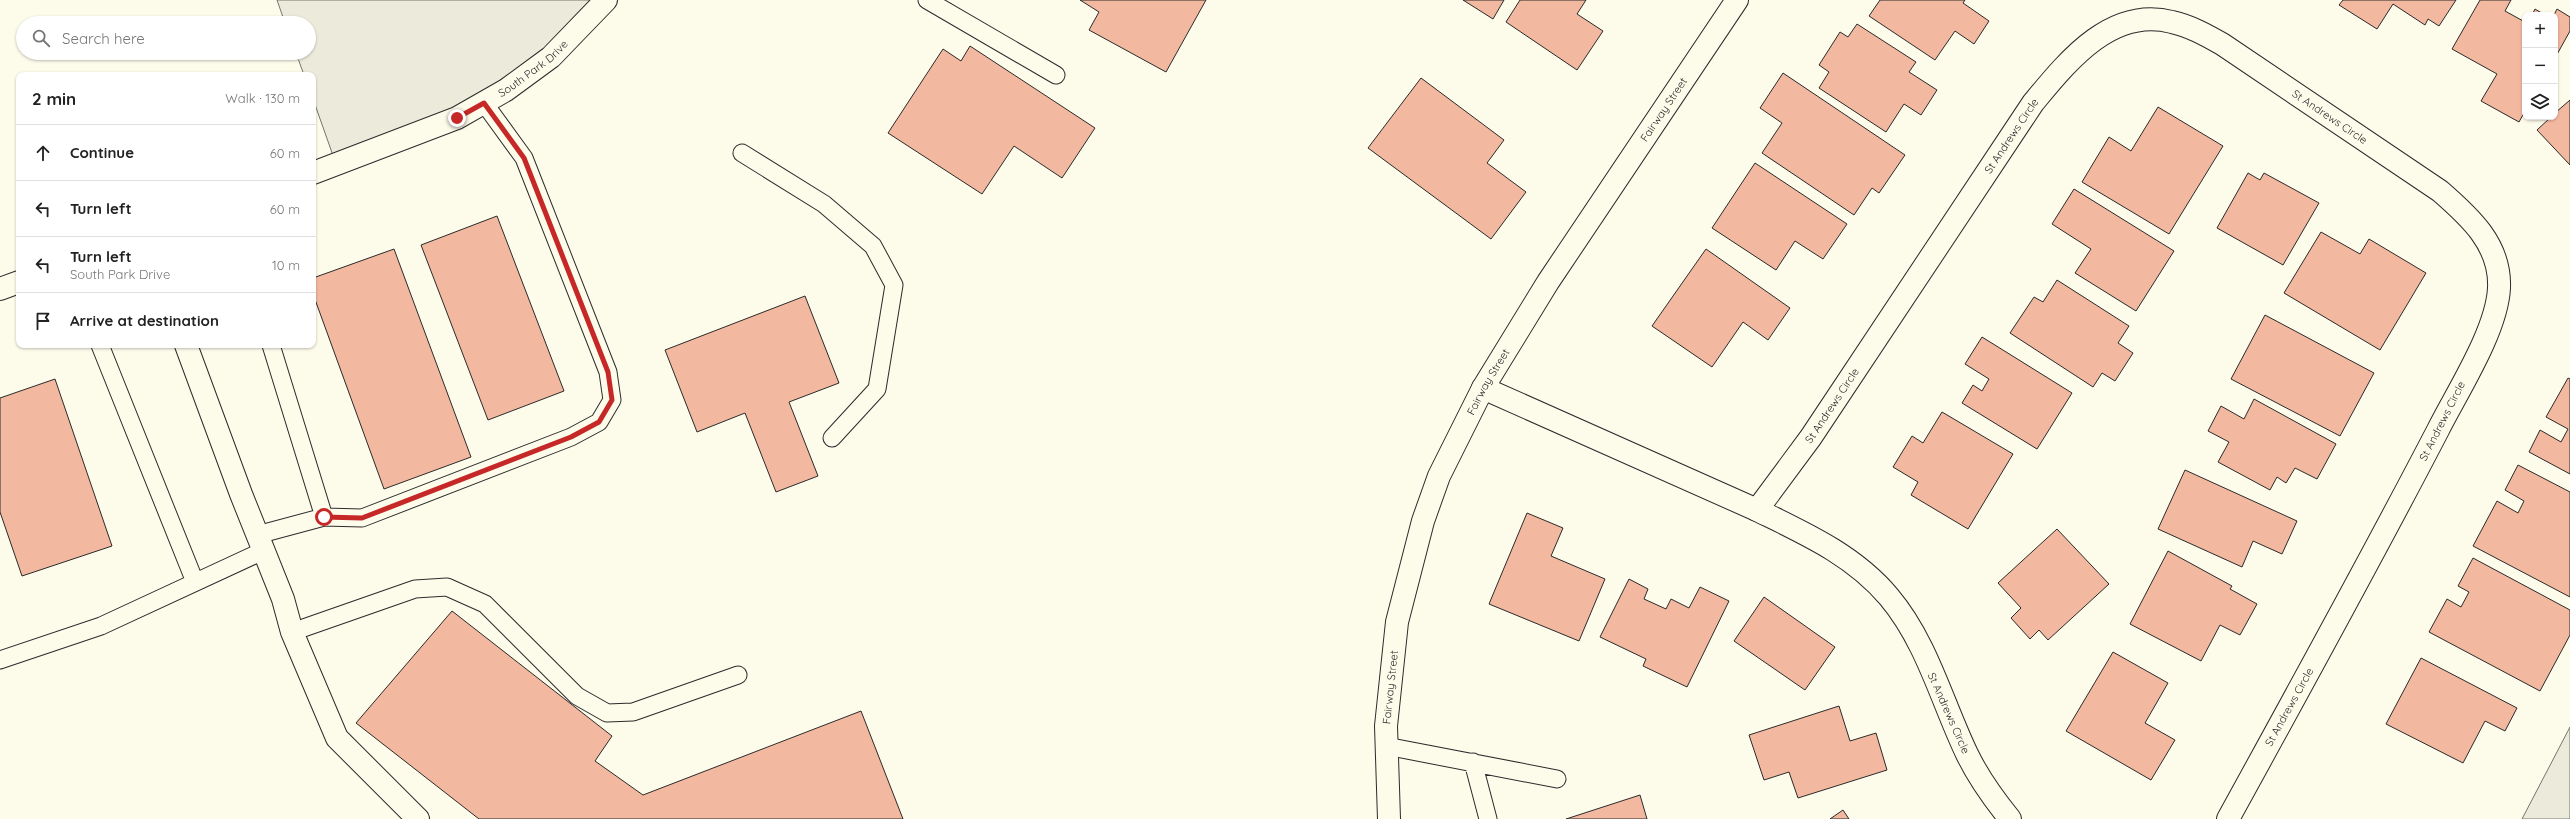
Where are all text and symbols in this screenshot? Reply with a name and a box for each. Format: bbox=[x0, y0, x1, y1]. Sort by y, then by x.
map controls bbox=[2522, 12, 2558, 120]
button: + bbox=[2522, 12, 2558, 48]
search box bbox=[16, 16, 316, 60]
icon: search bbox=[30, 27, 52, 49]
text: Search here bbox=[62, 29, 145, 48]
street label: South Park Drive bbox=[496, 37, 571, 100]
button: − bbox=[2522, 48, 2558, 84]
street label: Fairway Street bbox=[1637, 75, 1690, 144]
button: layers bbox=[2522, 84, 2558, 120]
street label: St Andrews Circle bbox=[2290, 86, 2370, 147]
text: 2 min bbox=[32, 88, 76, 109]
text: Walk · 130 m bbox=[225, 90, 300, 106]
street label: St Andrews Circle bbox=[1981, 95, 2041, 176]
route end bbox=[448, 109, 466, 127]
icon: ahead bbox=[32, 142, 54, 164]
text: Continue bbox=[70, 143, 134, 162]
text: 60 m bbox=[270, 145, 300, 161]
icon: left bbox=[32, 198, 54, 220]
text: Turn left bbox=[70, 199, 132, 218]
text: 60 m bbox=[270, 201, 300, 217]
text: Turn left bbox=[70, 247, 132, 266]
icon: left bbox=[32, 254, 54, 276]
text: 10 m bbox=[272, 257, 300, 273]
text: South Park Drive bbox=[70, 266, 170, 282]
icon: arrive bbox=[32, 310, 54, 332]
text: Arrive at destination bbox=[70, 311, 219, 330]
street label: Fairway Street bbox=[1464, 346, 1513, 417]
street label: St Andrews Circle bbox=[1802, 365, 1862, 446]
street label: St Andrews Circle bbox=[2416, 379, 2468, 463]
route start bbox=[315, 508, 333, 526]
street label: Fairway Street bbox=[1379, 649, 1401, 725]
street label: St Andrews Circle bbox=[2262, 665, 2316, 749]
street label: St Andrews Circle bbox=[1925, 670, 1973, 756]

